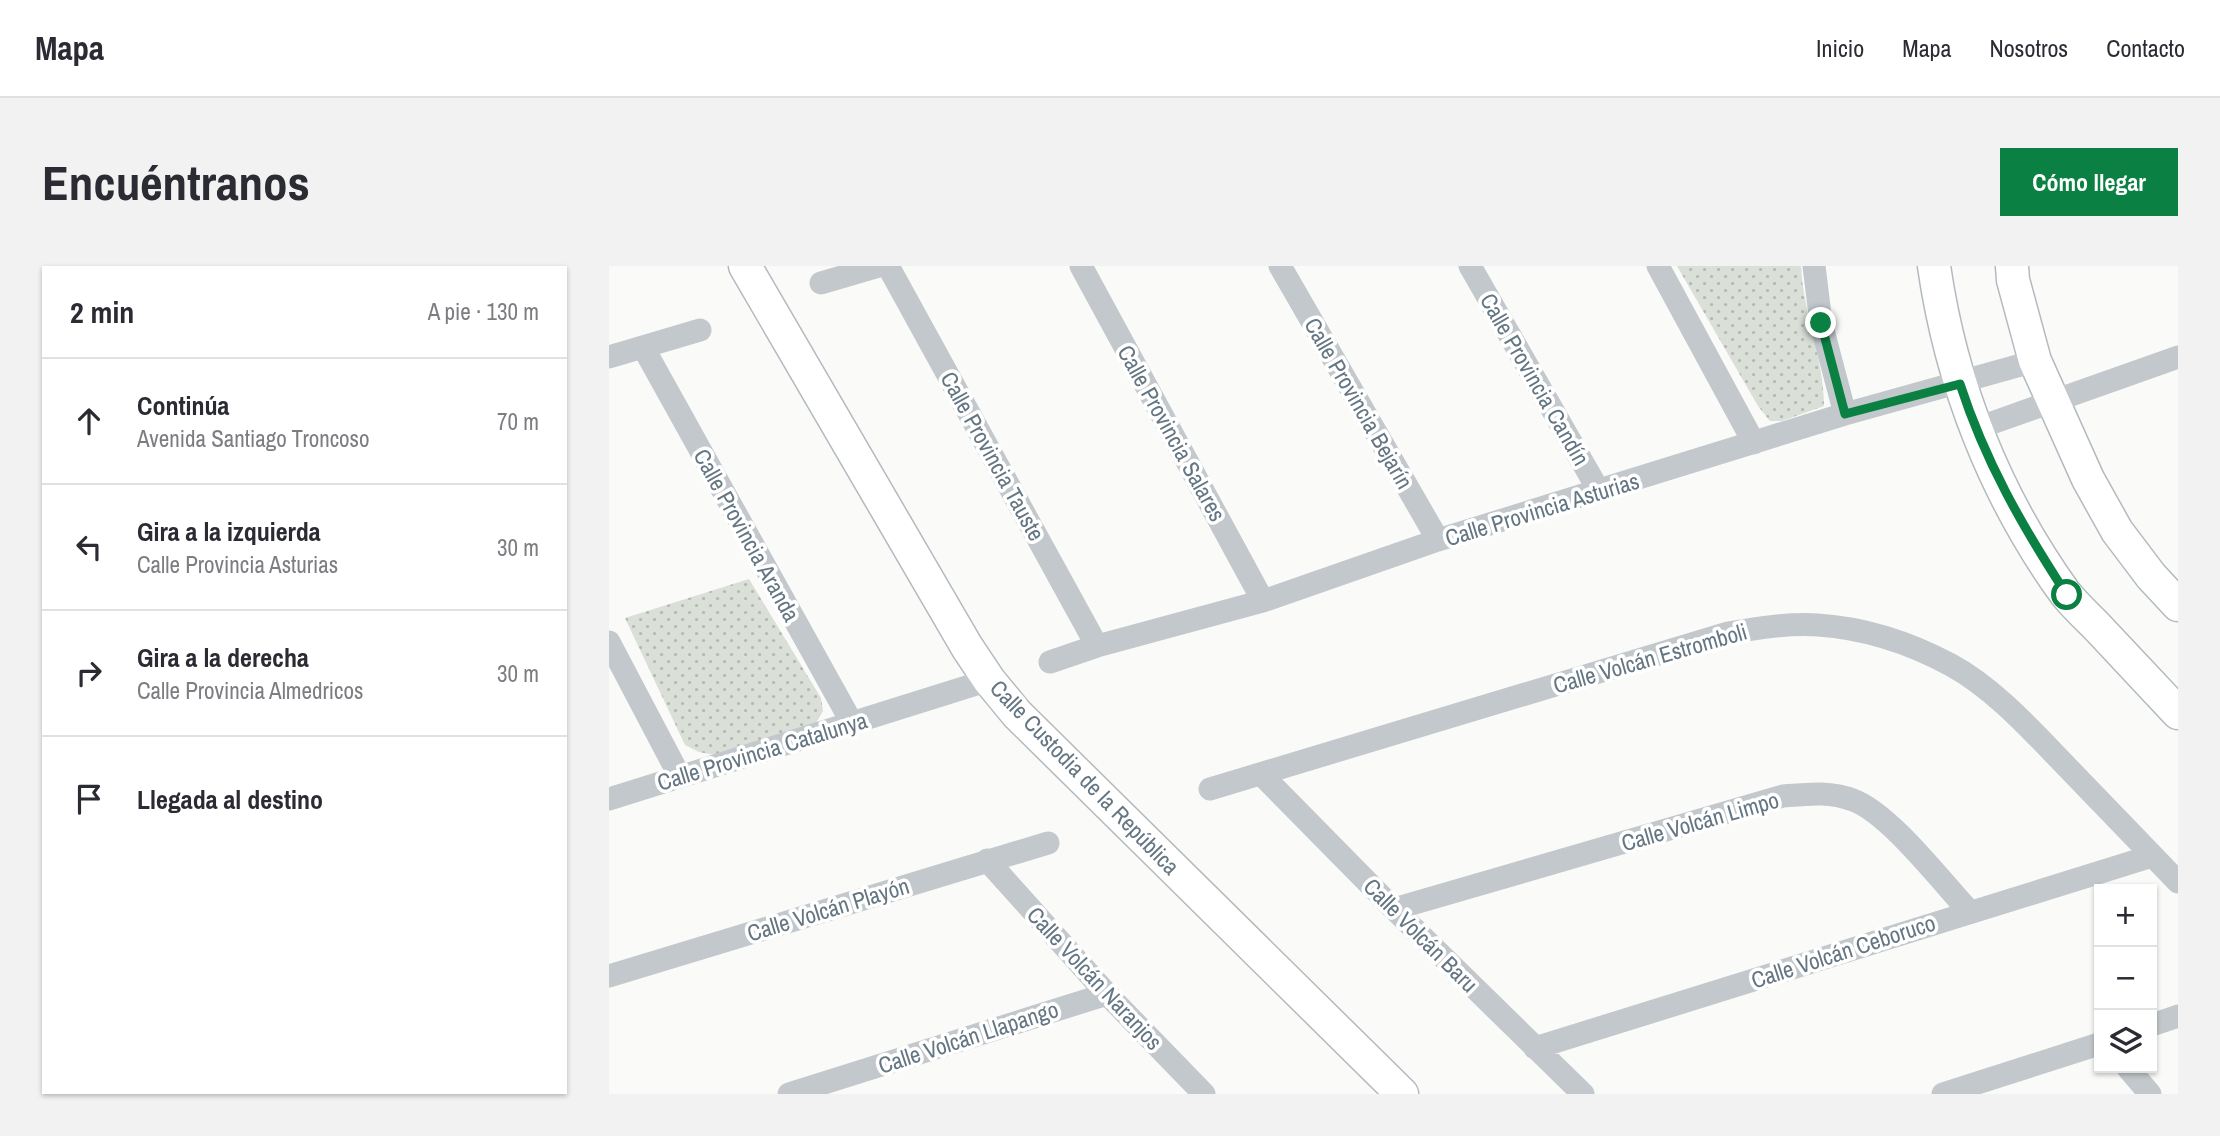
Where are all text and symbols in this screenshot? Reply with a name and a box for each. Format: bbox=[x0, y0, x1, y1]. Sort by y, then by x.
text: Mapa bbox=[35, 26, 104, 70]
text: Inicio bbox=[1816, 32, 1864, 64]
text: Mapa bbox=[1902, 32, 1951, 64]
text: Nosotros bbox=[1989, 32, 2068, 64]
text: Contacto bbox=[2106, 32, 2185, 64]
button: Cómo llegar bbox=[2000, 148, 2178, 216]
text: Encuéntranos bbox=[42, 149, 310, 215]
street label: Calle Provincia Candín bbox=[1473, 287, 1597, 471]
text: 2 min bbox=[70, 292, 134, 332]
text: A pie · 130 m bbox=[428, 296, 539, 327]
route end bbox=[1805, 307, 1836, 338]
street label: Calle Provincia Bejarín bbox=[1297, 312, 1421, 494]
street label: Calle Provincia Salares bbox=[1111, 339, 1233, 527]
street label: Calle Provincia Tauste bbox=[934, 366, 1052, 546]
text: Continúa bbox=[137, 388, 229, 423]
icon: ahead bbox=[70, 402, 108, 440]
text: 70 m bbox=[497, 406, 539, 437]
text: Avenida Santiago Troncoso bbox=[137, 423, 369, 454]
street label: Calle Provincia Aranda bbox=[687, 443, 808, 627]
street label: Calle Provincia Asturias bbox=[1441, 465, 1643, 553]
text: Gira a la izquierda bbox=[137, 514, 321, 549]
icon: left bbox=[70, 528, 108, 566]
text: 30 m bbox=[497, 532, 539, 563]
text: Calle Provincia Asturias bbox=[137, 549, 338, 580]
route start bbox=[2051, 579, 2082, 610]
street label: Calle Volcán Estromboli bbox=[1549, 616, 1751, 700]
text: Gira a la derecha bbox=[137, 640, 309, 675]
icon: right bbox=[70, 654, 108, 692]
text: 30 m bbox=[497, 658, 539, 689]
street label: Calle Custodia de la República bbox=[984, 673, 1187, 882]
text: Calle Provincia Almedricos bbox=[137, 675, 363, 706]
street label: Calle Provincia Catalunya bbox=[653, 704, 871, 798]
icon: arrive bbox=[70, 780, 108, 818]
text: Llegada al destino bbox=[137, 782, 323, 817]
street label: Calle Volcán Limpo bbox=[1618, 784, 1782, 858]
street label: Calle Volcán Playón bbox=[743, 870, 913, 948]
street label: Calle Volcán Baru bbox=[1357, 871, 1485, 999]
map controls bbox=[2094, 884, 2157, 1073]
button: + bbox=[2094, 884, 2157, 947]
street label: Calle Volcán Naranjos bbox=[1020, 900, 1170, 1056]
street label: Calle Volcán Ceboruco bbox=[1747, 907, 1939, 995]
button: − bbox=[2094, 947, 2157, 1010]
street label: Calle Volcán Llapango bbox=[874, 993, 1062, 1081]
button: layers bbox=[2094, 1010, 2157, 1073]

